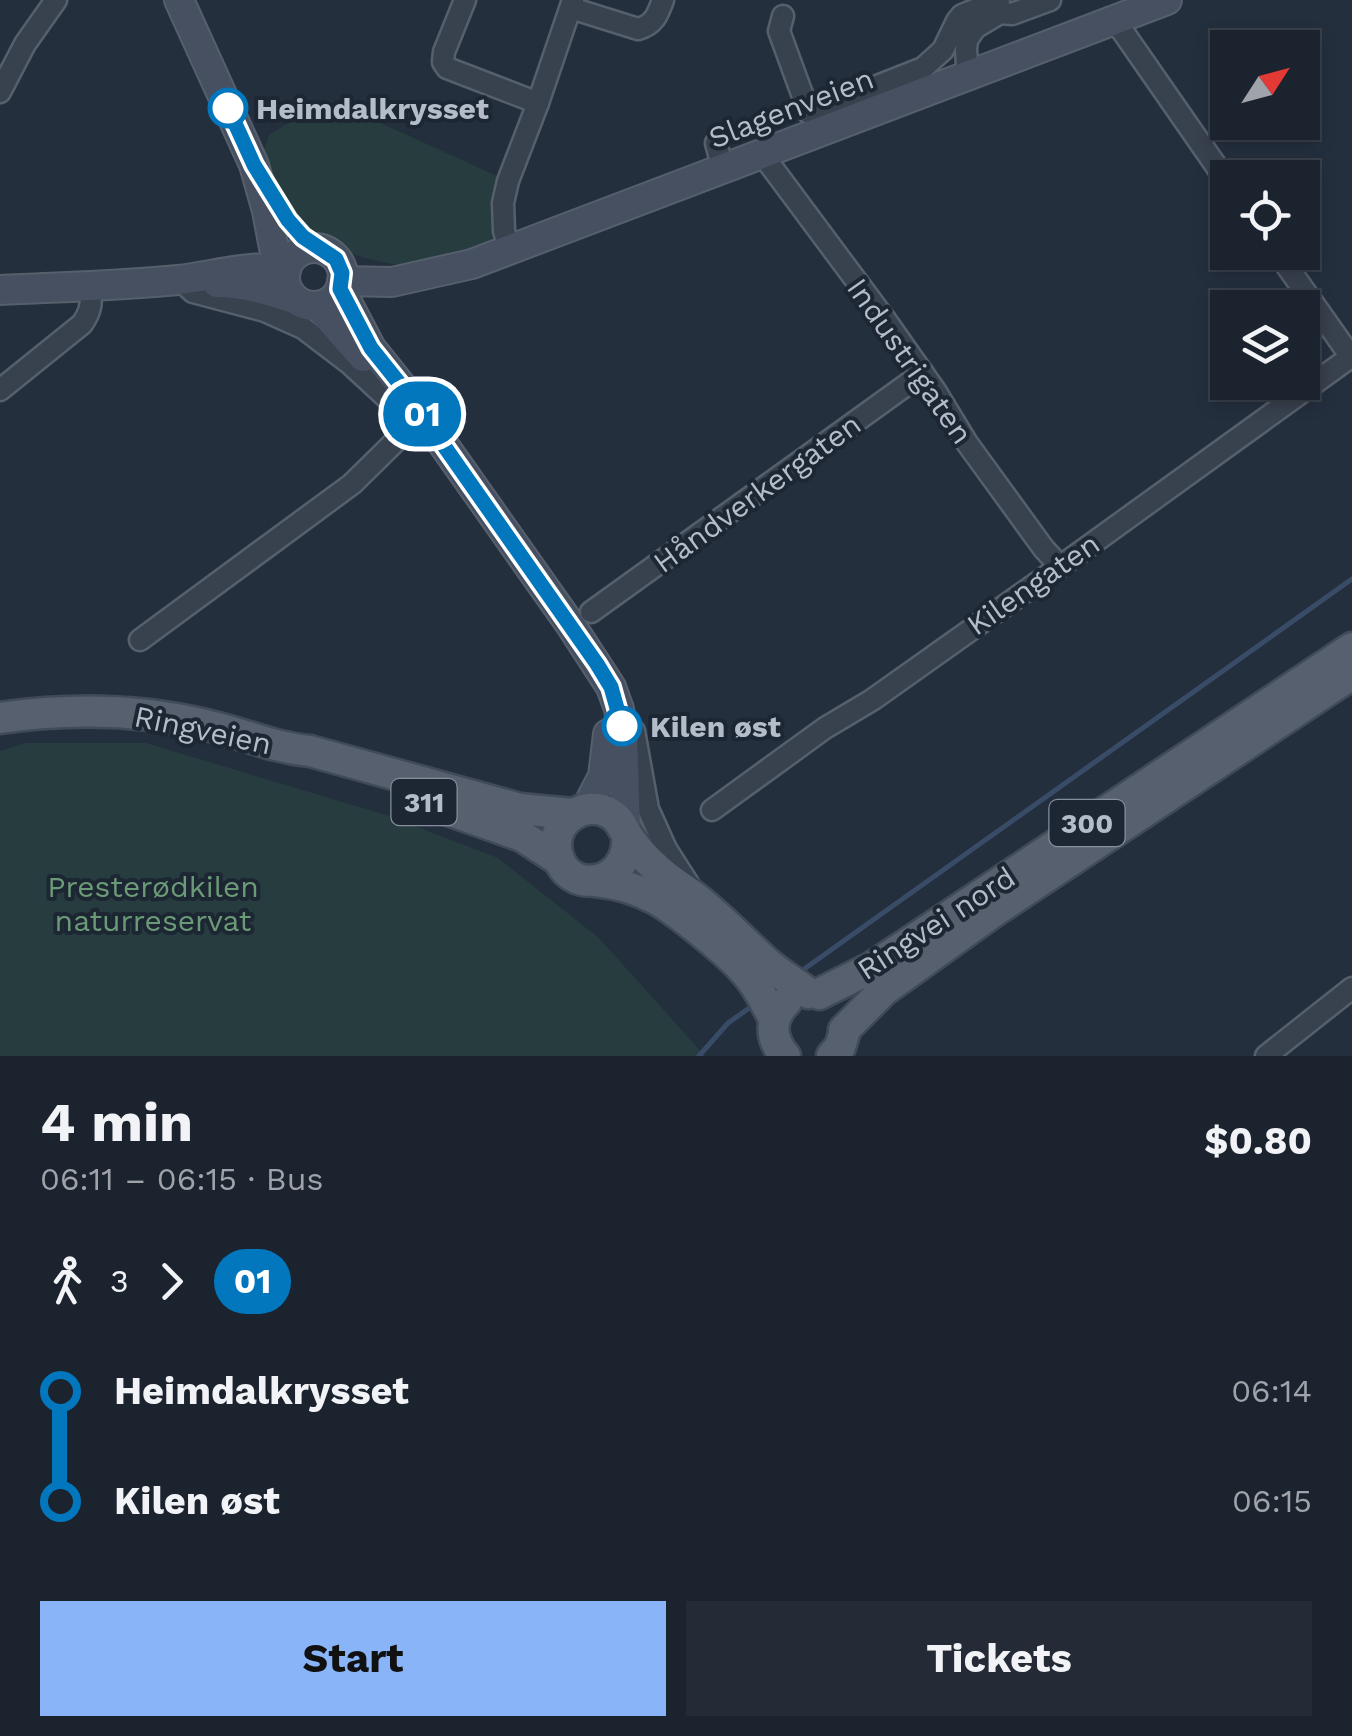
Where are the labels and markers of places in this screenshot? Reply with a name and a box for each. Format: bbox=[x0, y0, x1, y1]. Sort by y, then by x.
marker: Heimdalkrysset bbox=[209, 89, 247, 127]
place label: Heimdalkrysset bbox=[256, 91, 489, 126]
marker: Kilen øst bbox=[603, 707, 641, 745]
place label: Kilen øst bbox=[650, 709, 781, 744]

